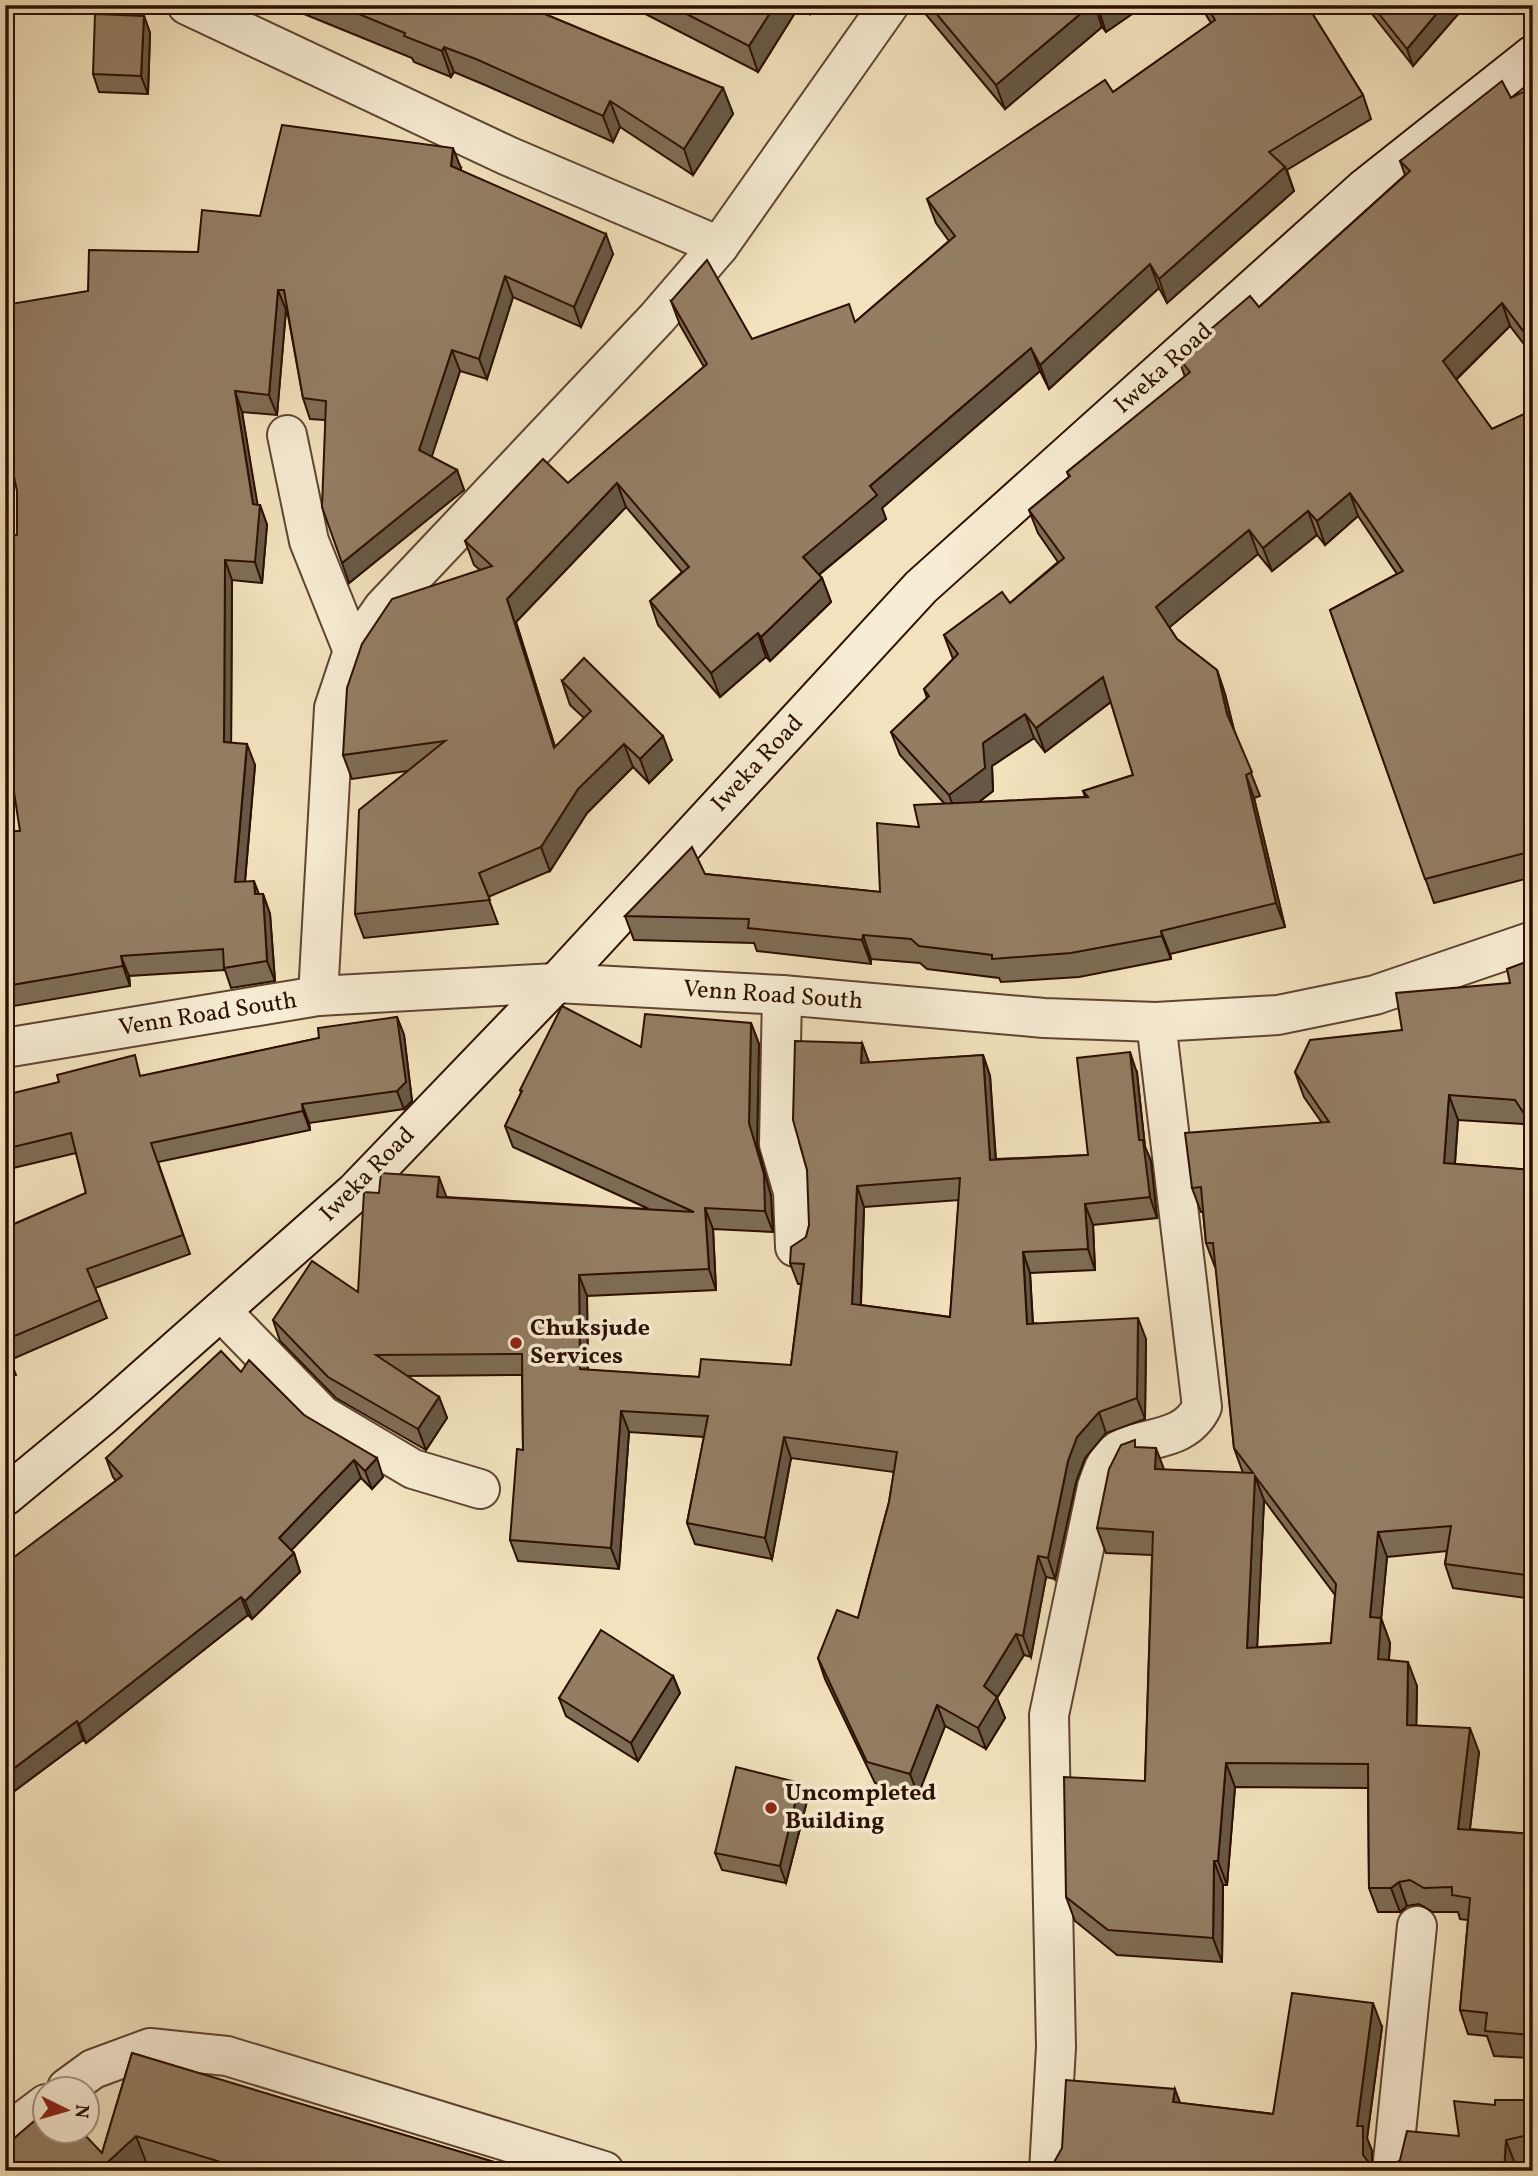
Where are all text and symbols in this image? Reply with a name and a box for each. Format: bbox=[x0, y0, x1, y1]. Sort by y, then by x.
street label: Iweka Road bbox=[1107, 315, 1221, 423]
street label: Iweka Road bbox=[704, 708, 812, 820]
street label: Venn Road South bbox=[682, 973, 864, 1019]
street label: Venn Road South bbox=[116, 984, 300, 1046]
street label: Iweka Road bbox=[313, 1120, 423, 1230]
place label: Chuksjude Services bbox=[530, 1312, 650, 1374]
marker: Chuksjude Services bbox=[508, 1335, 524, 1351]
place label: Uncompleted Building bbox=[785, 1777, 937, 1839]
marker: Uncompleted Building bbox=[763, 1800, 779, 1816]
north arrow bbox=[32, 2074, 102, 2144]
text: N bbox=[67, 2103, 94, 2120]

